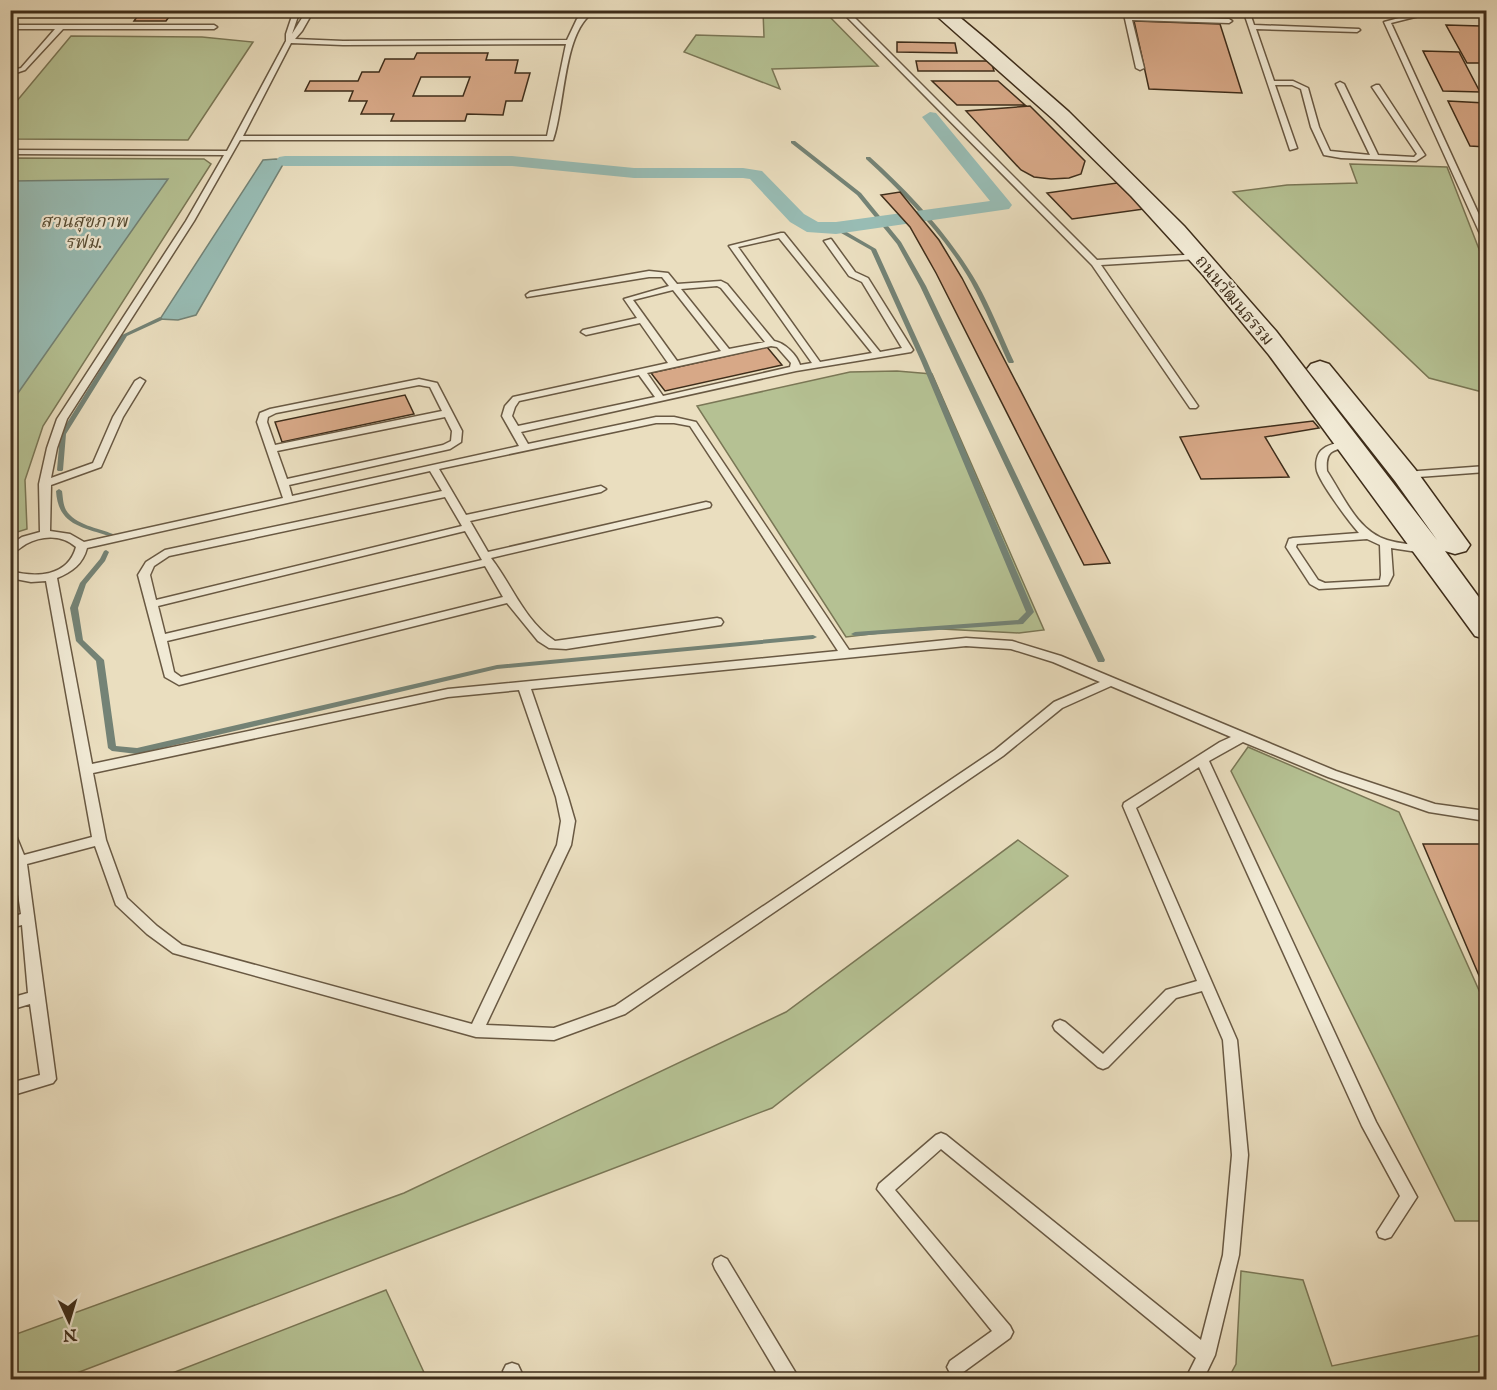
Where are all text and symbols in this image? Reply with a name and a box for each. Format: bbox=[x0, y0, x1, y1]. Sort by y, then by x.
park label: สวนสุขภาพ รฟม. bbox=[41, 211, 128, 255]
street label: ถนนวัฒนธรรม bbox=[1189, 251, 1279, 351]
north arrow bbox=[39, 1291, 99, 1351]
text: N bbox=[62, 1323, 79, 1344]

